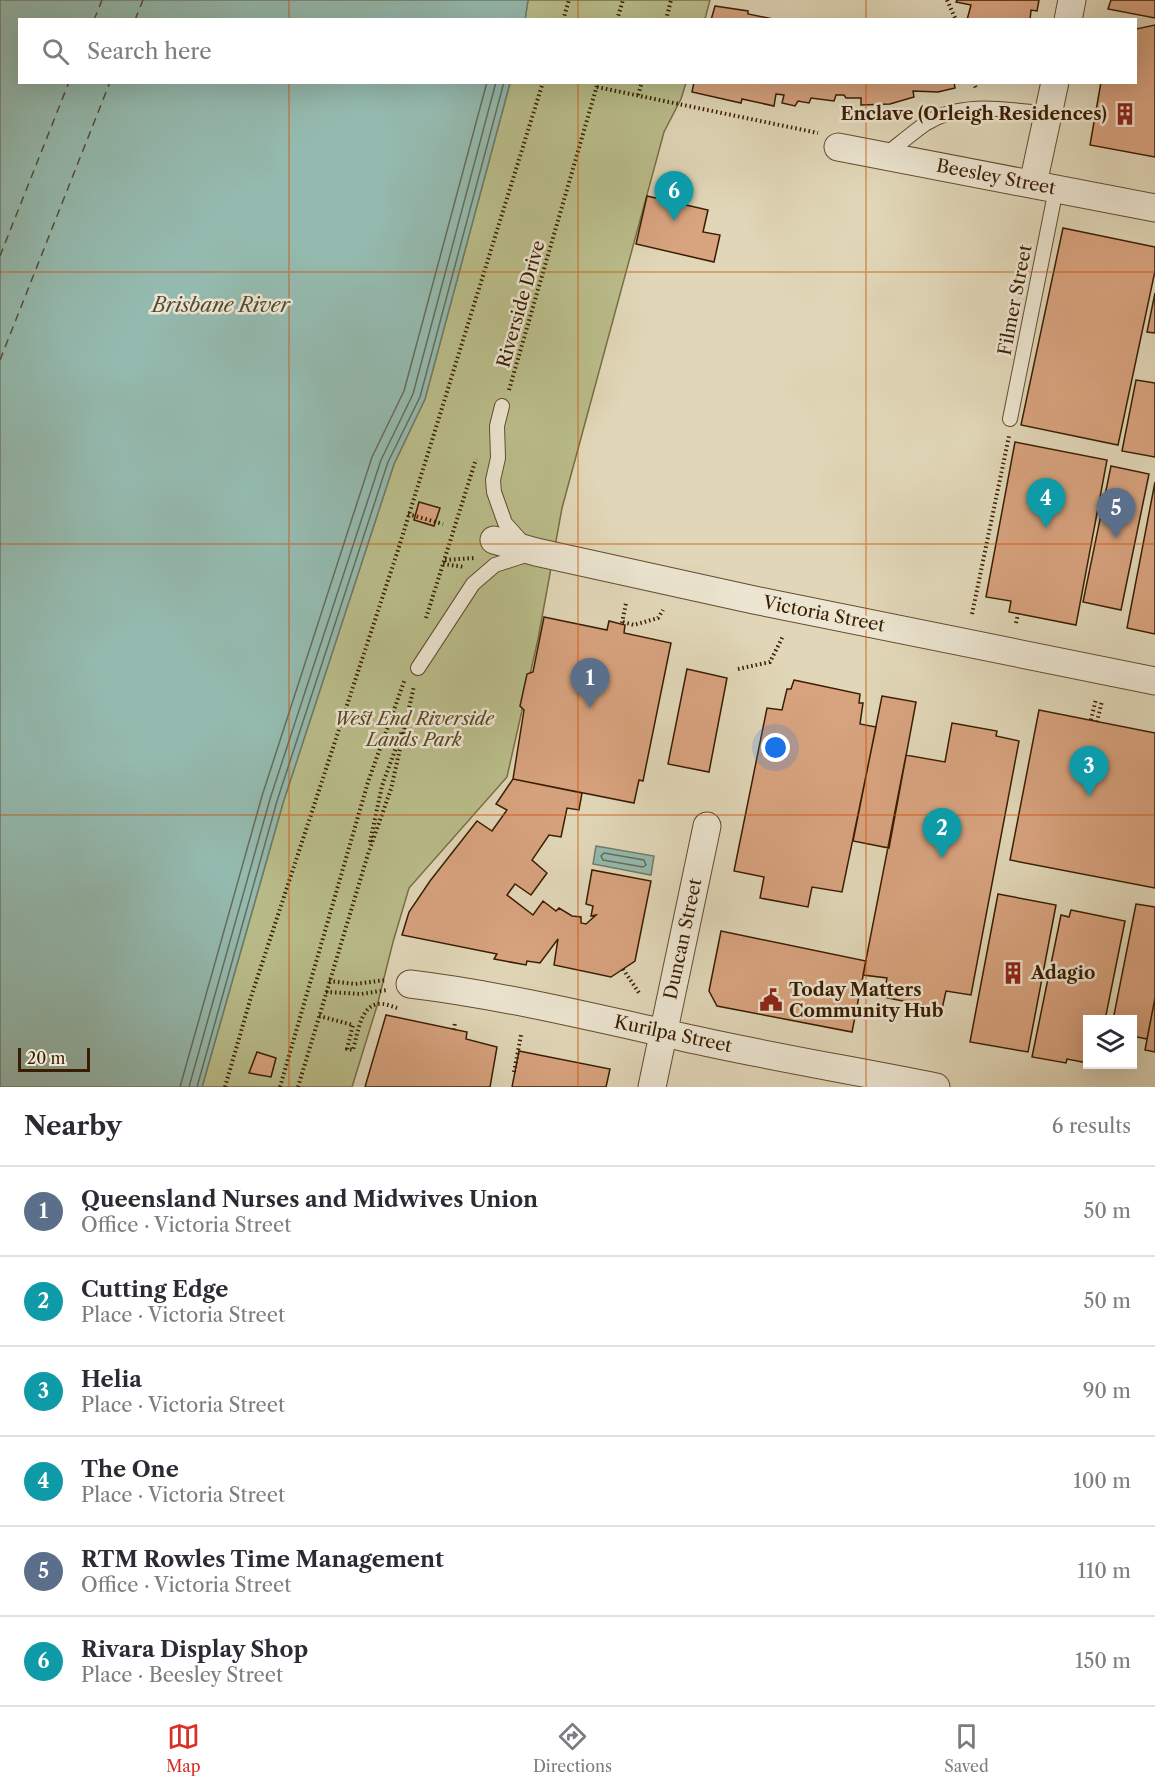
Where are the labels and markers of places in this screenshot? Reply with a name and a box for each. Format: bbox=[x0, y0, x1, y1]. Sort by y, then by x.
building icon: Enclave (Orleigh Residences) bbox=[1112, 101, 1138, 127]
place label: Enclave (Orleigh Residences) bbox=[840, 103, 1107, 125]
pin: 6 bbox=[654, 172, 694, 221]
pin: 4 bbox=[1026, 478, 1066, 528]
pin: 5 bbox=[1096, 488, 1136, 538]
pin: 1 bbox=[570, 658, 610, 708]
pin: 3 bbox=[1070, 746, 1108, 796]
pin: 2 bbox=[922, 808, 962, 858]
building icon: Adagio bbox=[1000, 960, 1026, 986]
place label: Adagio bbox=[1030, 962, 1095, 984]
place label: Today Matters Community Hub bbox=[789, 979, 944, 1022]
public building icon: Today Matters Community Hub bbox=[758, 987, 784, 1013]

